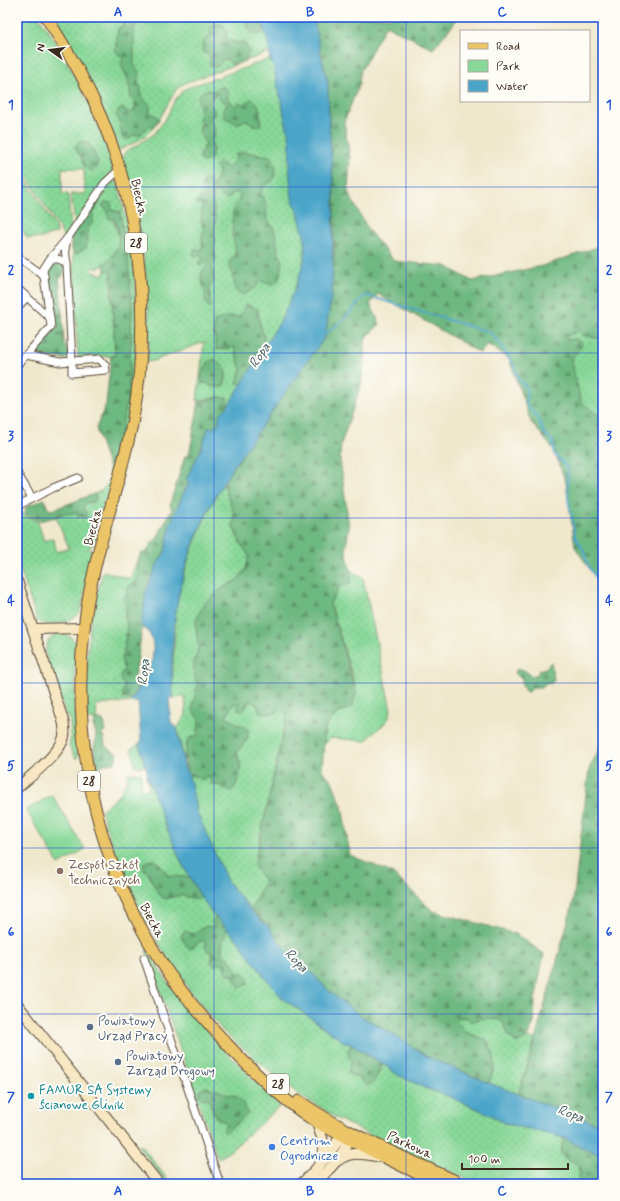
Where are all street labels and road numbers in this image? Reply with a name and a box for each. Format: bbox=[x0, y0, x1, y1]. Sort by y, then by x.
street label: Biecka bbox=[126, 177, 151, 218]
road number: 28 bbox=[125, 233, 147, 253]
street label: Biecka bbox=[80, 507, 107, 548]
road number: 28 bbox=[78, 771, 100, 791]
street label: Biecka bbox=[135, 900, 168, 941]
road number: 28 bbox=[267, 1074, 289, 1094]
street label: Parkowa bbox=[384, 1128, 435, 1163]

